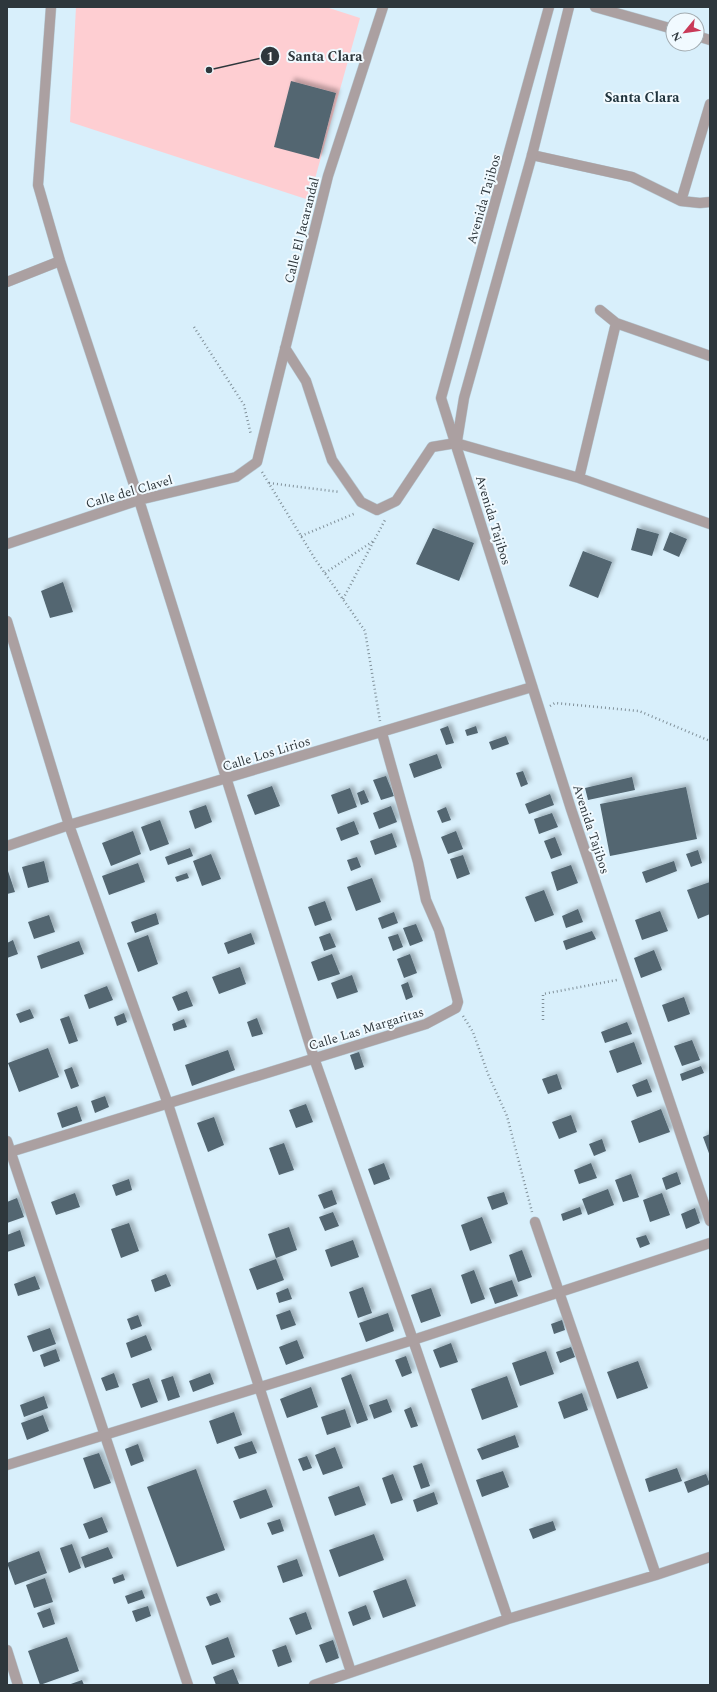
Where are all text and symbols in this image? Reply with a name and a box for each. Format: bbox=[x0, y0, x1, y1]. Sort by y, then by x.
north arrow bbox=[665, 12, 705, 52]
text: N bbox=[667, 29, 686, 45]
callout: Santa Clara bbox=[260, 43, 371, 69]
text: Santa Clara bbox=[287, 46, 363, 67]
text: 1 bbox=[267, 48, 273, 67]
district label: Santa Clara bbox=[604, 87, 680, 108]
street label: Avenida Tajibos bbox=[462, 152, 506, 247]
street label: Calle El Jacarandal bbox=[279, 175, 325, 285]
street label: Calle del Clavel bbox=[83, 470, 175, 514]
street label: Avenida Tajibos bbox=[470, 473, 516, 568]
street label: Calle Los Lirios bbox=[220, 731, 313, 777]
street label: Avenida Tajibos bbox=[567, 782, 615, 877]
street label: Calle Las Margaritas bbox=[306, 1002, 426, 1056]

